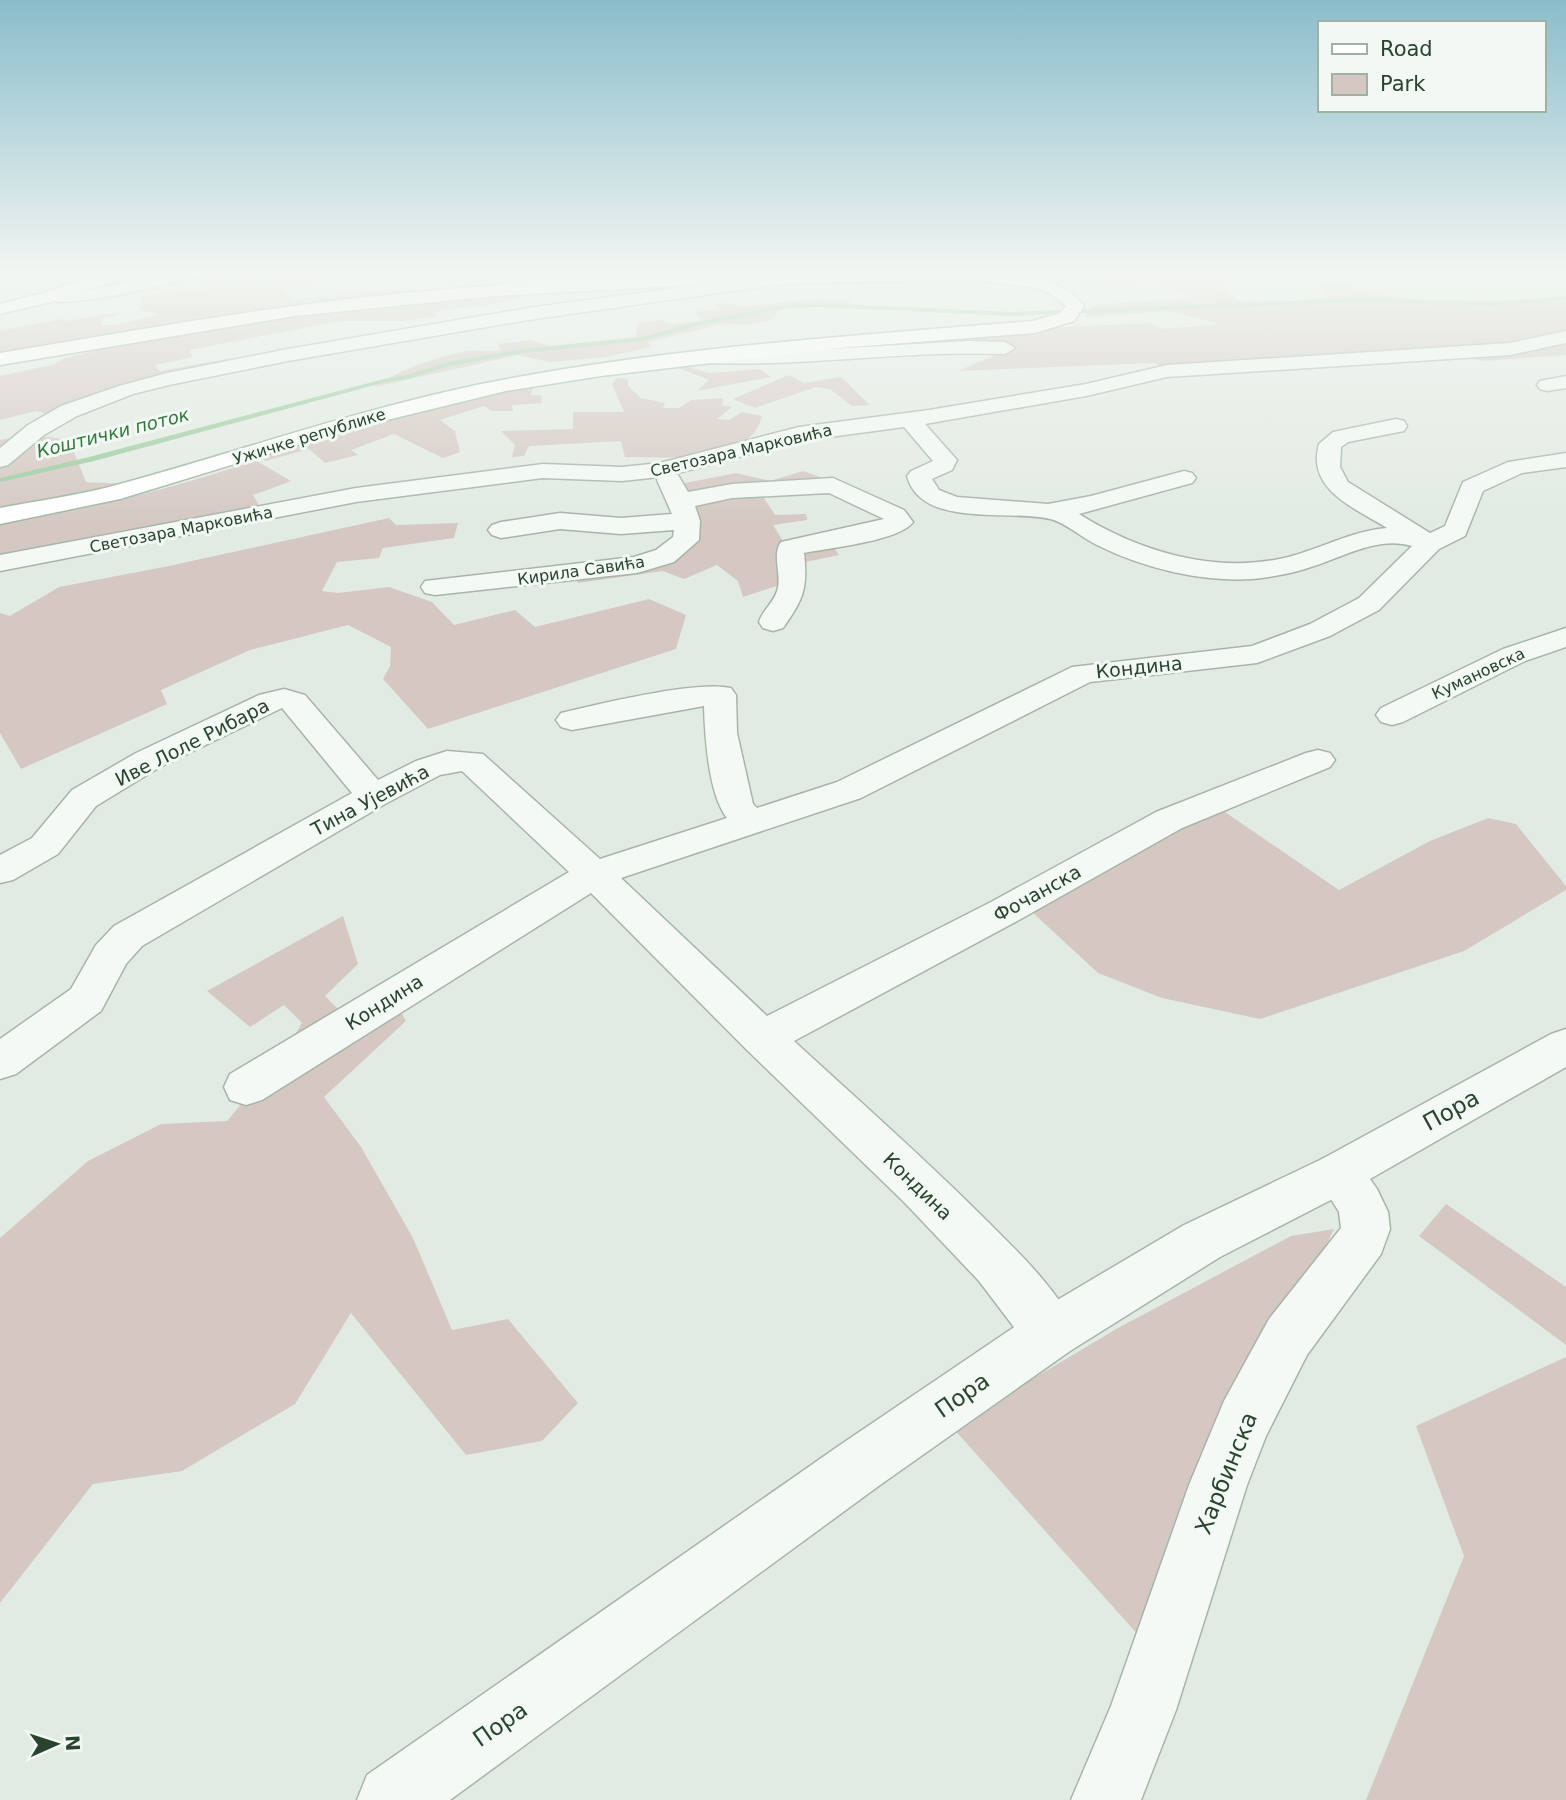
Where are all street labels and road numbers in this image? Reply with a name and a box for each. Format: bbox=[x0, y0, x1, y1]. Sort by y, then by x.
street label: Ужичке републике bbox=[231, 404, 388, 469]
street label: Светозара Марковића bbox=[648, 420, 834, 481]
street label: Светозара Марковића bbox=[88, 502, 274, 557]
street label: Кирила Савића bbox=[516, 552, 646, 589]
street label: Кумановска bbox=[1429, 644, 1528, 703]
street label: Кондина bbox=[1095, 652, 1183, 682]
street label: Иве Лоле Рибара bbox=[111, 694, 273, 790]
street label: Тина Ујевића bbox=[306, 760, 433, 841]
street label: Фочанска bbox=[989, 860, 1085, 926]
street label: Кондина bbox=[341, 970, 427, 1034]
street label: Пора bbox=[1418, 1084, 1484, 1136]
street label: Кондина bbox=[879, 1148, 957, 1224]
street label: Пора bbox=[930, 1367, 994, 1423]
street label: Харбинска bbox=[1190, 1408, 1262, 1538]
street label: Пора bbox=[468, 1696, 532, 1752]

